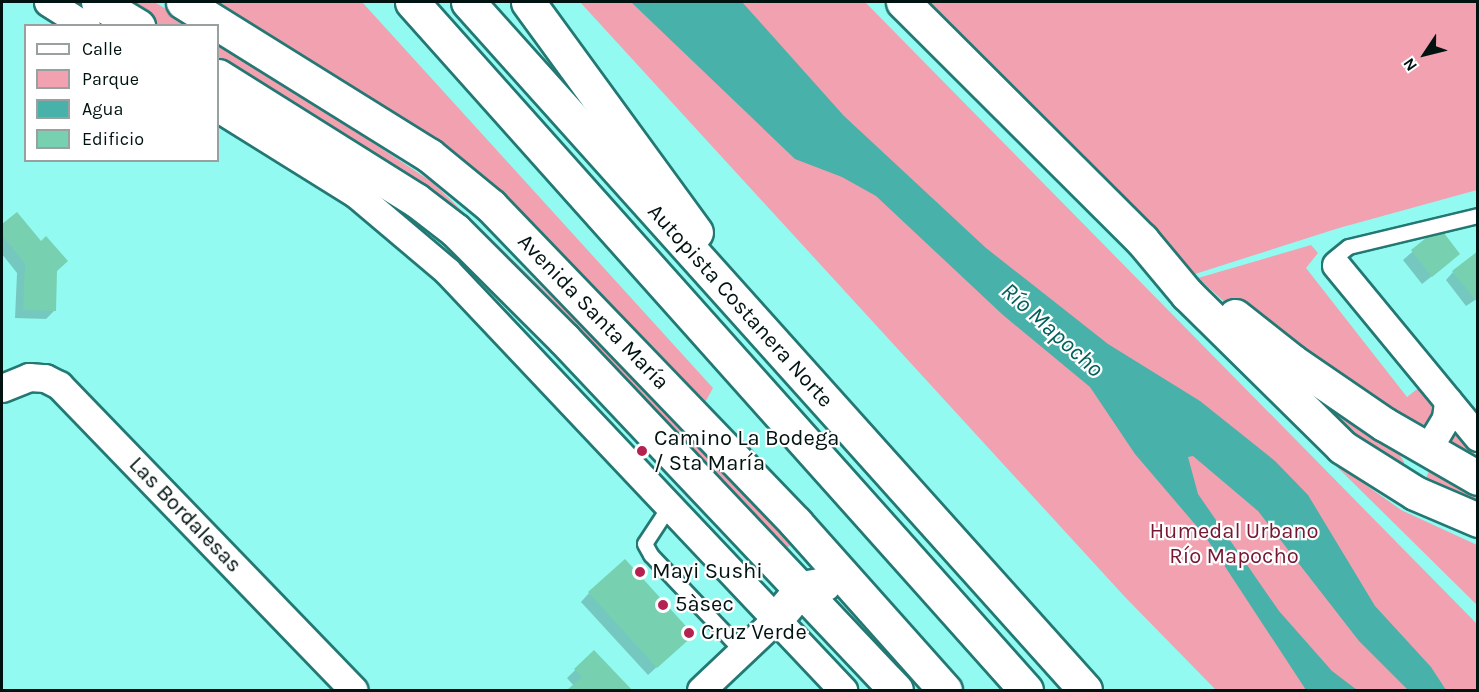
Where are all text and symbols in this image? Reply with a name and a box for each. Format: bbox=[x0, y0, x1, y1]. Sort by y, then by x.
legend bbox=[24, 24, 219, 162]
north arrow bbox=[1395, 24, 1455, 84]
text: Calle bbox=[82, 38, 122, 60]
text: N bbox=[1399, 54, 1421, 75]
text: Parque bbox=[82, 68, 139, 90]
text: Agua bbox=[82, 98, 123, 120]
text: Edificio bbox=[82, 128, 144, 150]
street label: Autopista Costanera Norte bbox=[642, 199, 838, 413]
street label: Avenida Santa María bbox=[512, 229, 674, 395]
water label: Río Mapocho bbox=[995, 277, 1109, 383]
place label: Camino La Bodega / Sta María bbox=[654, 425, 839, 476]
marker: Camino La Bodega / Sta María bbox=[635, 444, 649, 458]
street label: Las Bordalesas bbox=[123, 452, 247, 578]
park label: Humedal Urbano Río Mapocho bbox=[1149, 518, 1319, 570]
place label: Mayi Sushi bbox=[652, 559, 763, 585]
marker: Mayi Sushi bbox=[633, 565, 647, 579]
place label: 5àsec bbox=[675, 592, 734, 618]
marker: 5àsec bbox=[656, 598, 670, 612]
place label: Cruz Verde bbox=[701, 620, 807, 646]
marker: Cruz Verde bbox=[682, 626, 696, 640]

